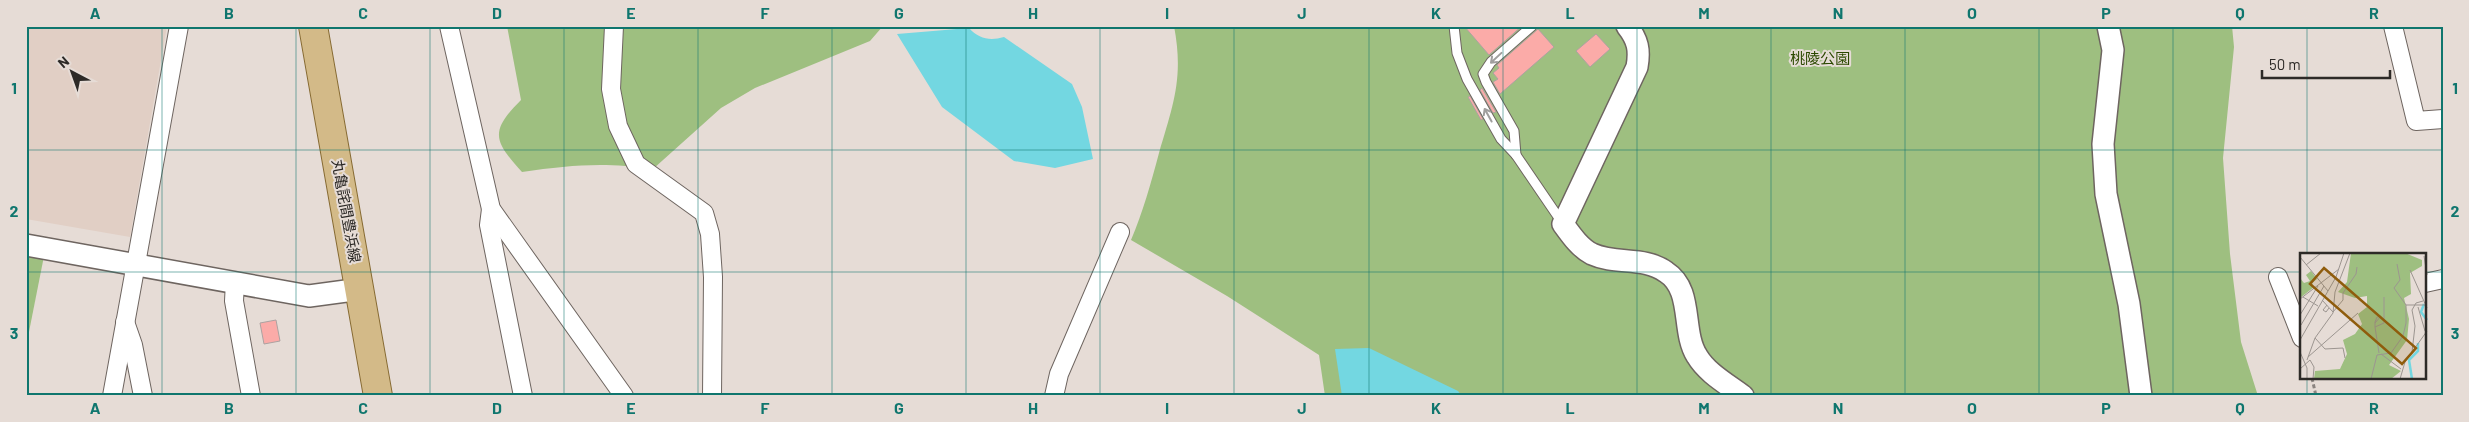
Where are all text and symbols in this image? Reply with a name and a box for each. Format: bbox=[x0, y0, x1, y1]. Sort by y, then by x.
text: A bbox=[90, 3, 101, 22]
text: B bbox=[224, 3, 234, 22]
text: C bbox=[358, 3, 368, 22]
text: D bbox=[492, 3, 502, 22]
text: E bbox=[626, 3, 636, 22]
text: F bbox=[761, 3, 770, 22]
text: G bbox=[894, 3, 904, 22]
text: H bbox=[1028, 3, 1038, 22]
text: I bbox=[1165, 3, 1169, 22]
text: J bbox=[1297, 3, 1307, 22]
text: K bbox=[1431, 3, 1441, 22]
text: L bbox=[1565, 3, 1575, 22]
text: M bbox=[1698, 3, 1710, 22]
text: N bbox=[1833, 3, 1843, 22]
text: O bbox=[1967, 3, 1977, 22]
text: P bbox=[2101, 3, 2111, 22]
text: Q bbox=[2235, 3, 2245, 22]
text: R bbox=[2369, 3, 2379, 22]
north arrow bbox=[48, 48, 98, 98]
scale bar bbox=[2262, 48, 2389, 80]
park label: 桃陵公園 bbox=[1790, 49, 1850, 67]
text: N bbox=[54, 52, 72, 71]
one-way arrow bbox=[1490, 52, 1502, 64]
text: 50 m bbox=[2269, 55, 2301, 73]
text: 1 bbox=[11, 78, 17, 97]
text: 1 bbox=[2452, 78, 2458, 97]
one-way arrow bbox=[1482, 109, 1492, 123]
street label: 丸亀詫間豊浜線 bbox=[329, 158, 365, 264]
text: 2 bbox=[10, 201, 19, 220]
text: 2 bbox=[2451, 201, 2460, 220]
inset map bbox=[2300, 253, 2426, 380]
text: 3 bbox=[10, 323, 18, 342]
text: 3 bbox=[2451, 323, 2459, 342]
text: A bbox=[90, 398, 101, 417]
text: B bbox=[224, 398, 234, 417]
text: C bbox=[358, 398, 368, 417]
text: D bbox=[492, 398, 502, 417]
text: E bbox=[626, 398, 636, 417]
text: F bbox=[761, 398, 770, 417]
text: G bbox=[894, 398, 904, 417]
text: H bbox=[1028, 398, 1038, 417]
text: I bbox=[1165, 398, 1169, 417]
text: J bbox=[1297, 398, 1307, 417]
text: K bbox=[1431, 398, 1441, 417]
text: L bbox=[1565, 398, 1575, 417]
text: M bbox=[1698, 398, 1710, 417]
text: N bbox=[1833, 398, 1843, 417]
text: O bbox=[1967, 398, 1977, 417]
text: P bbox=[2101, 398, 2111, 417]
text: Q bbox=[2235, 398, 2245, 417]
text: R bbox=[2369, 398, 2379, 417]

